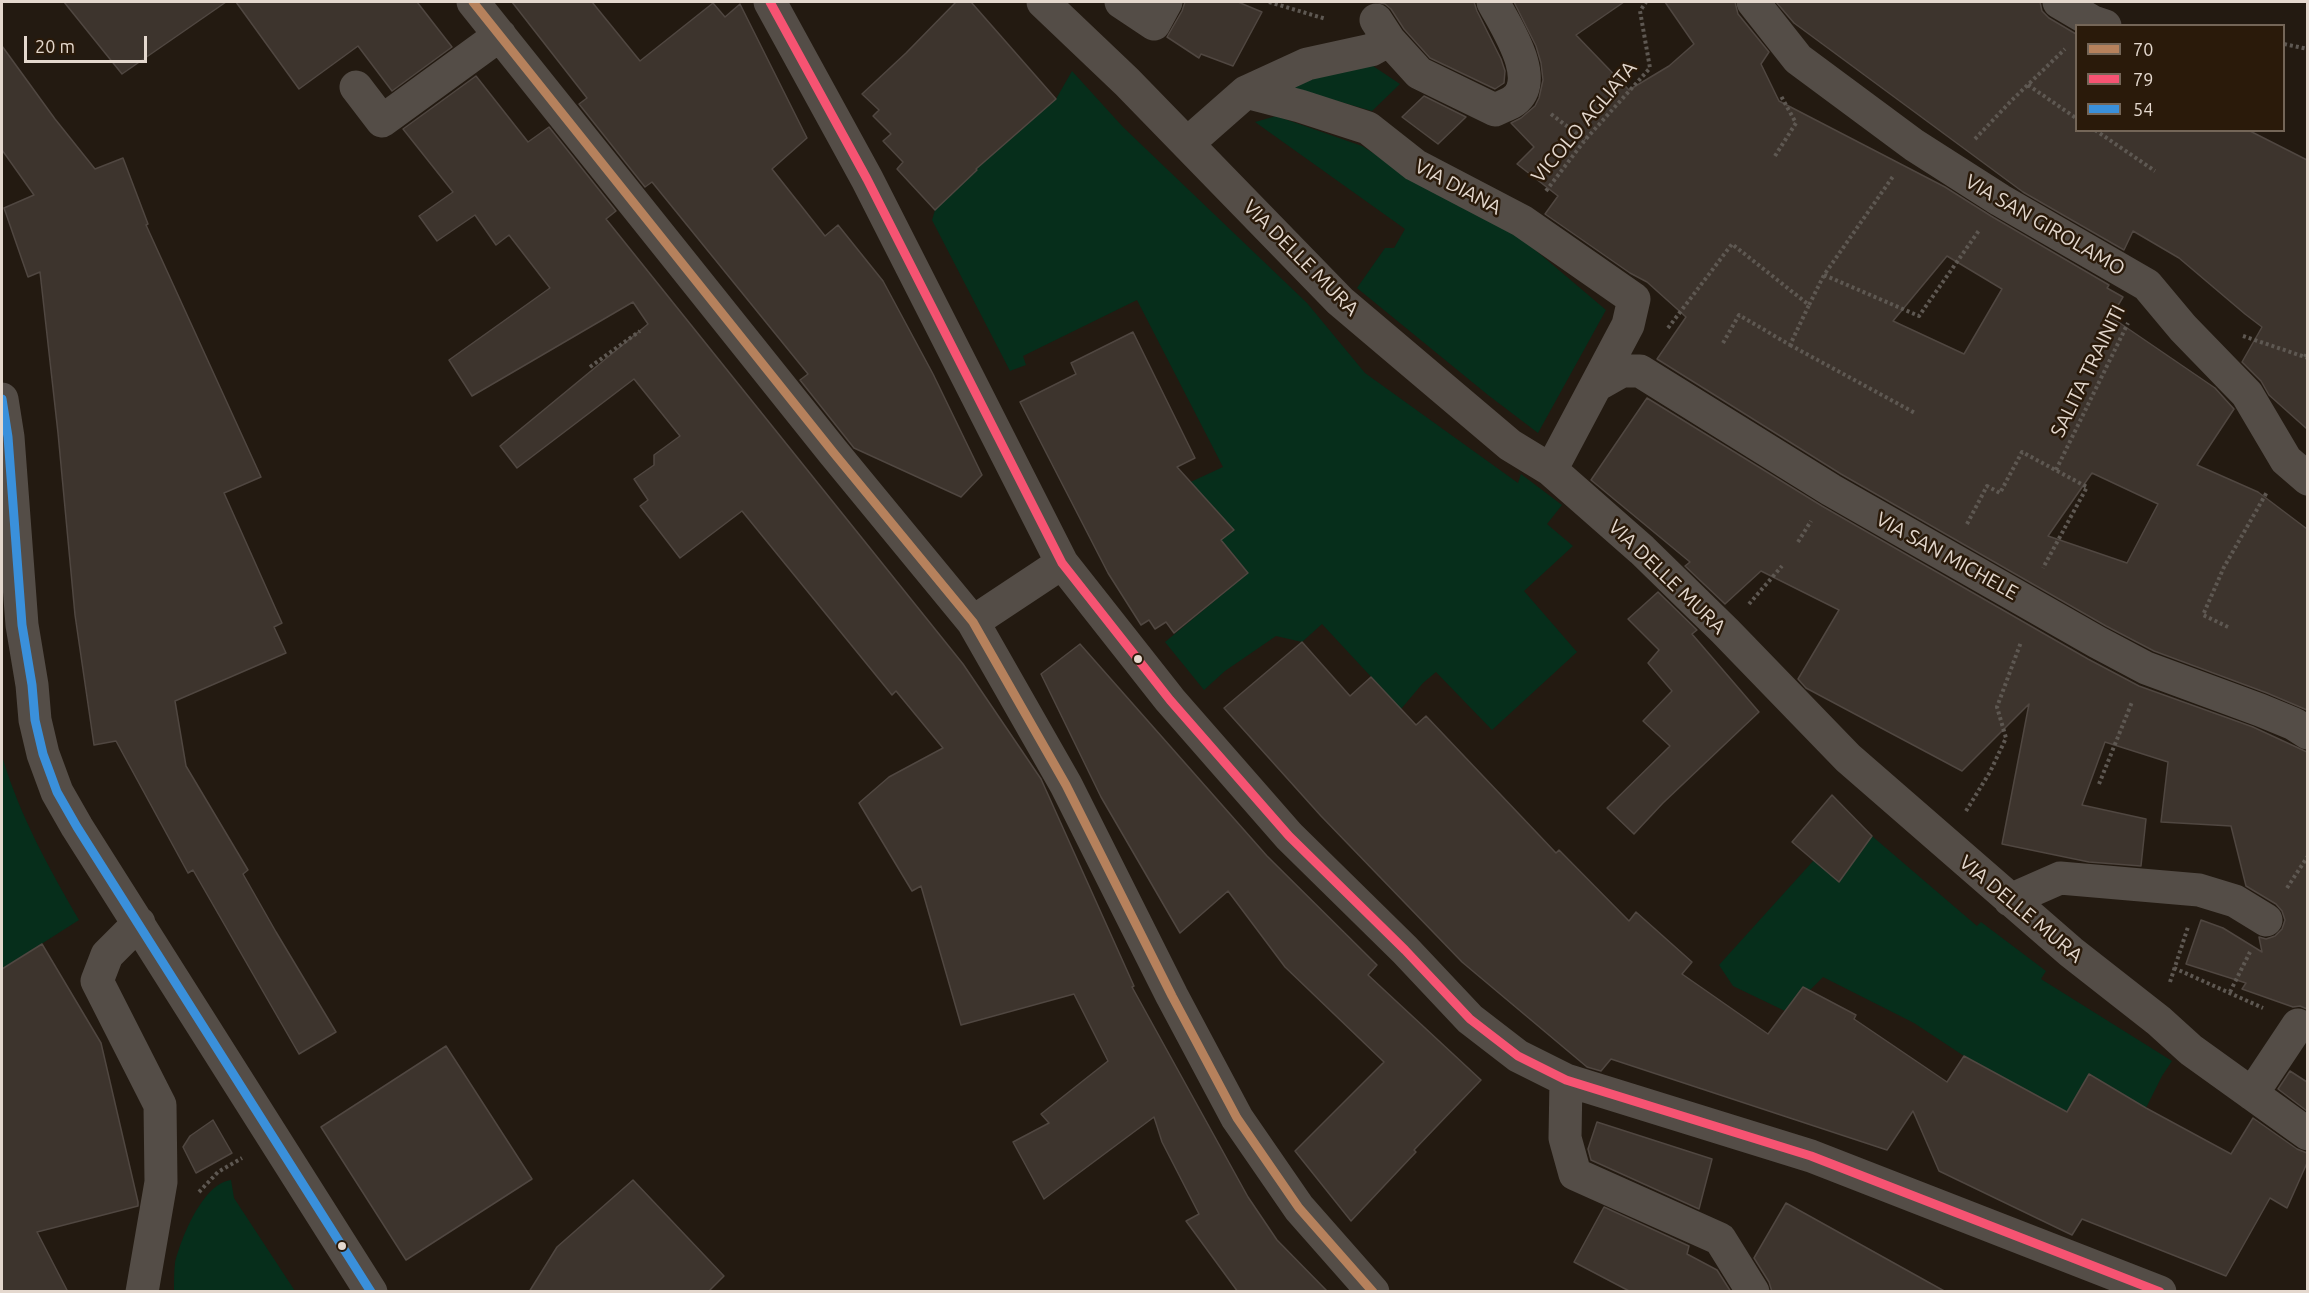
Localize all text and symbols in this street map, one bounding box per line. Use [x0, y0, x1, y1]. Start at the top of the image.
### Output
scale bar [27, 24, 150, 62]
legend [2075, 24, 2285, 132]
text: 20 m [35, 36, 75, 56]
text: 70 [2133, 39, 2153, 59]
street label: VICOLO AGLIATA [1526, 56, 1642, 188]
text: 79 [2133, 69, 2153, 89]
text: 54 [2133, 99, 2153, 119]
street label: VIA DIANA [1410, 154, 1506, 220]
street label: VIA SAN GIROLAMO [1961, 169, 2129, 281]
street label: VIA DELLE MURA [1238, 195, 1364, 321]
street label: SALITA TRAINITI [2046, 301, 2130, 441]
street label: VIA SAN MICHELE [1872, 507, 2022, 605]
street label: VIA DELLE MURA [1603, 515, 1731, 639]
unlabelled marker [1132, 653, 1144, 665]
street label: VIA DELLE MURA [1954, 850, 2088, 968]
unlabelled marker [336, 1240, 348, 1252]

